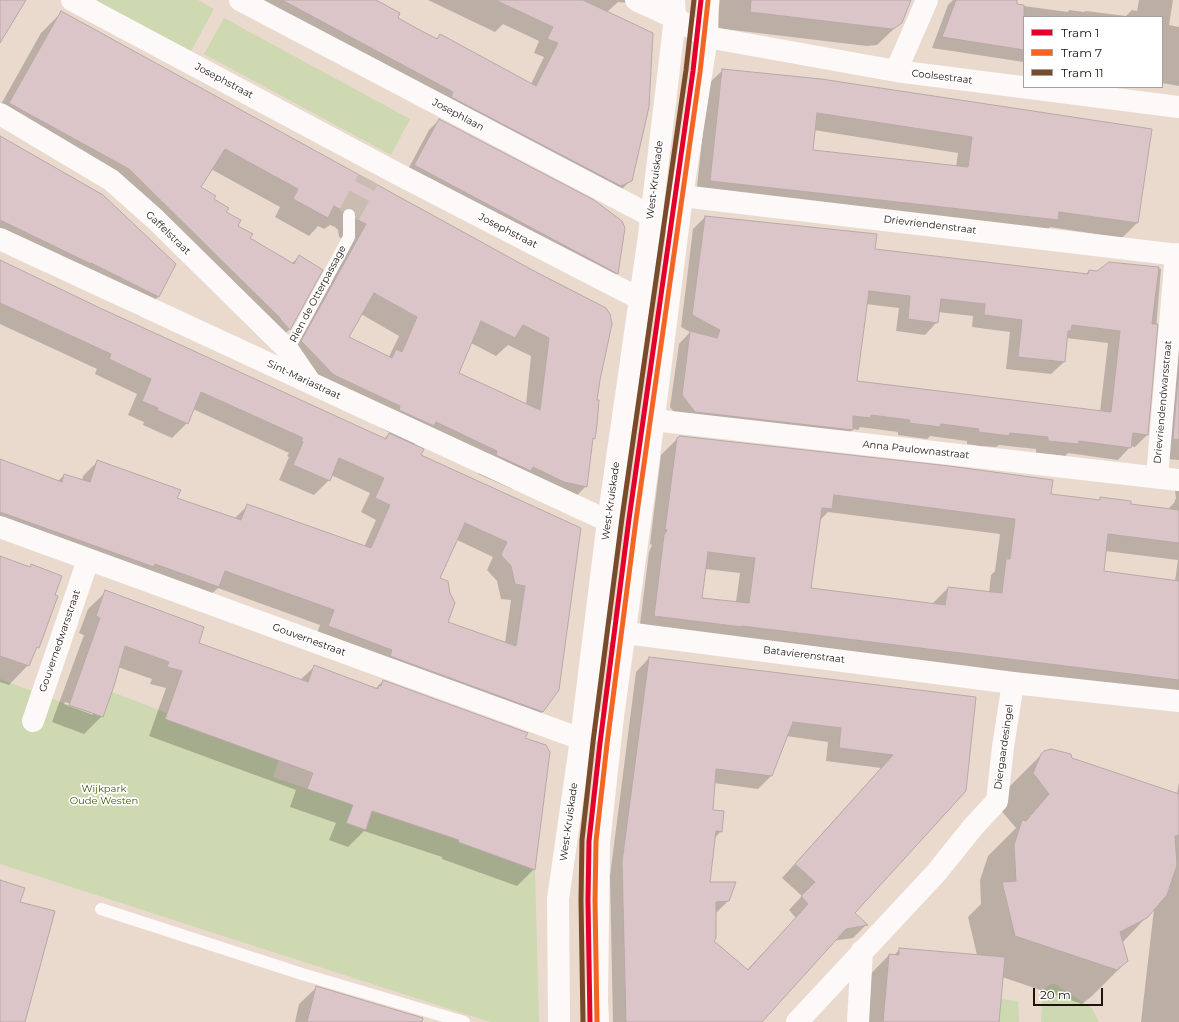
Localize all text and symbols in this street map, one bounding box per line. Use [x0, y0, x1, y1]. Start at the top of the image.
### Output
legend [1023, 16, 1163, 88]
text: Tram 1 [1061, 25, 1099, 40]
text: Tram 7 [1061, 45, 1102, 60]
street label: Josephstraat [193, 61, 255, 101]
text: Tram 11 [1061, 65, 1104, 80]
street label: Coolsestraat [911, 67, 973, 87]
street label: Josephlaan [430, 96, 486, 134]
street label: West-Kruiskade [644, 140, 666, 220]
street label: Gaffelstraat [143, 209, 193, 257]
street label: Josephstraat [477, 211, 539, 251]
street label: Drievriendenstraat [883, 213, 977, 237]
street label: Rien de Otterpassage [287, 243, 349, 345]
street label: Drievriendendwarsstraat [1152, 340, 1174, 464]
street label: Sint-Mariastraat [265, 358, 343, 402]
street label: Anna Paulownastraat [862, 438, 970, 462]
street label: West-Kruiskade [600, 461, 622, 541]
street label: Gouvernedwarsstraat [37, 588, 83, 694]
street label: Gouvernestraat [271, 621, 347, 659]
street label: Batavierenstraat [762, 644, 846, 666]
street label: Diergaardesingel [992, 704, 1016, 790]
street label: West-Kruiskade [558, 782, 580, 862]
park label: Wijkpark Oude Westen [70, 783, 138, 806]
scale bar [1035, 980, 1105, 1006]
text: 20 m [1040, 987, 1071, 1002]

